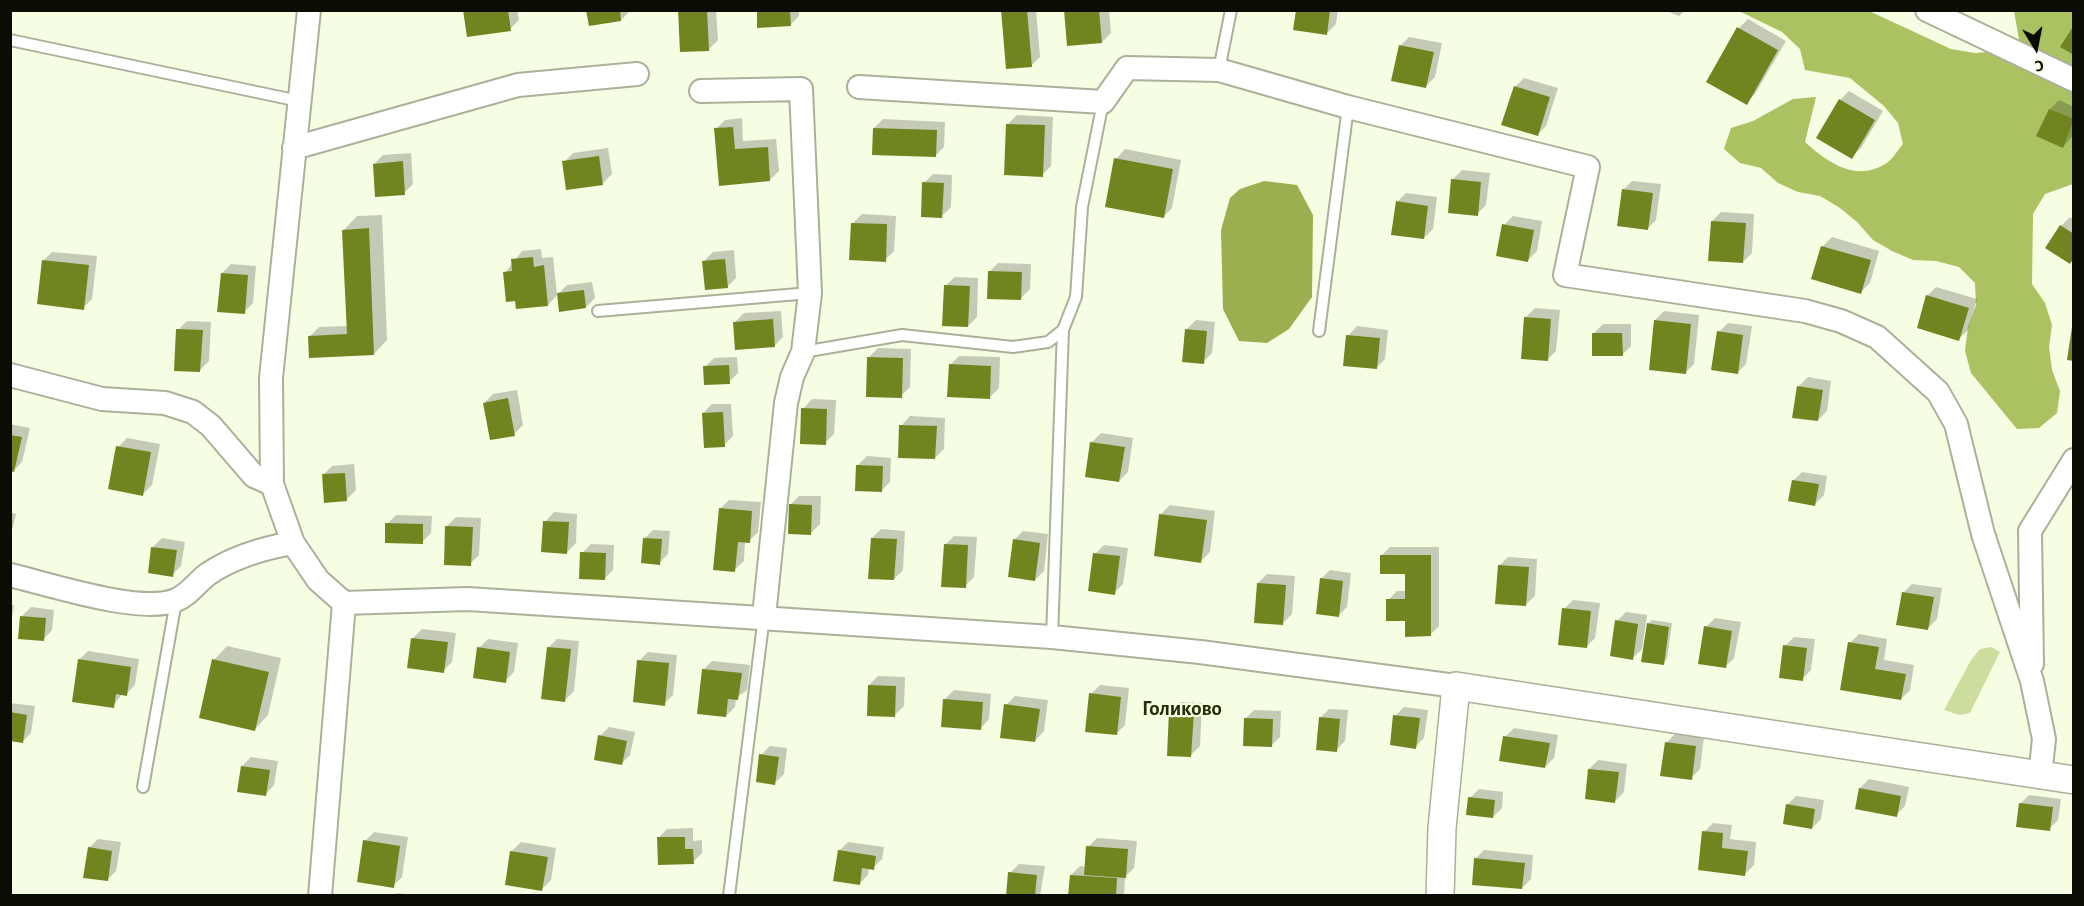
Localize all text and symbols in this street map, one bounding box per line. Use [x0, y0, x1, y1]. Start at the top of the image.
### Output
north arrow [2006, 18, 2066, 78]
text: С [2033, 57, 2045, 74]
district label: Голиково [1142, 696, 1222, 722]

